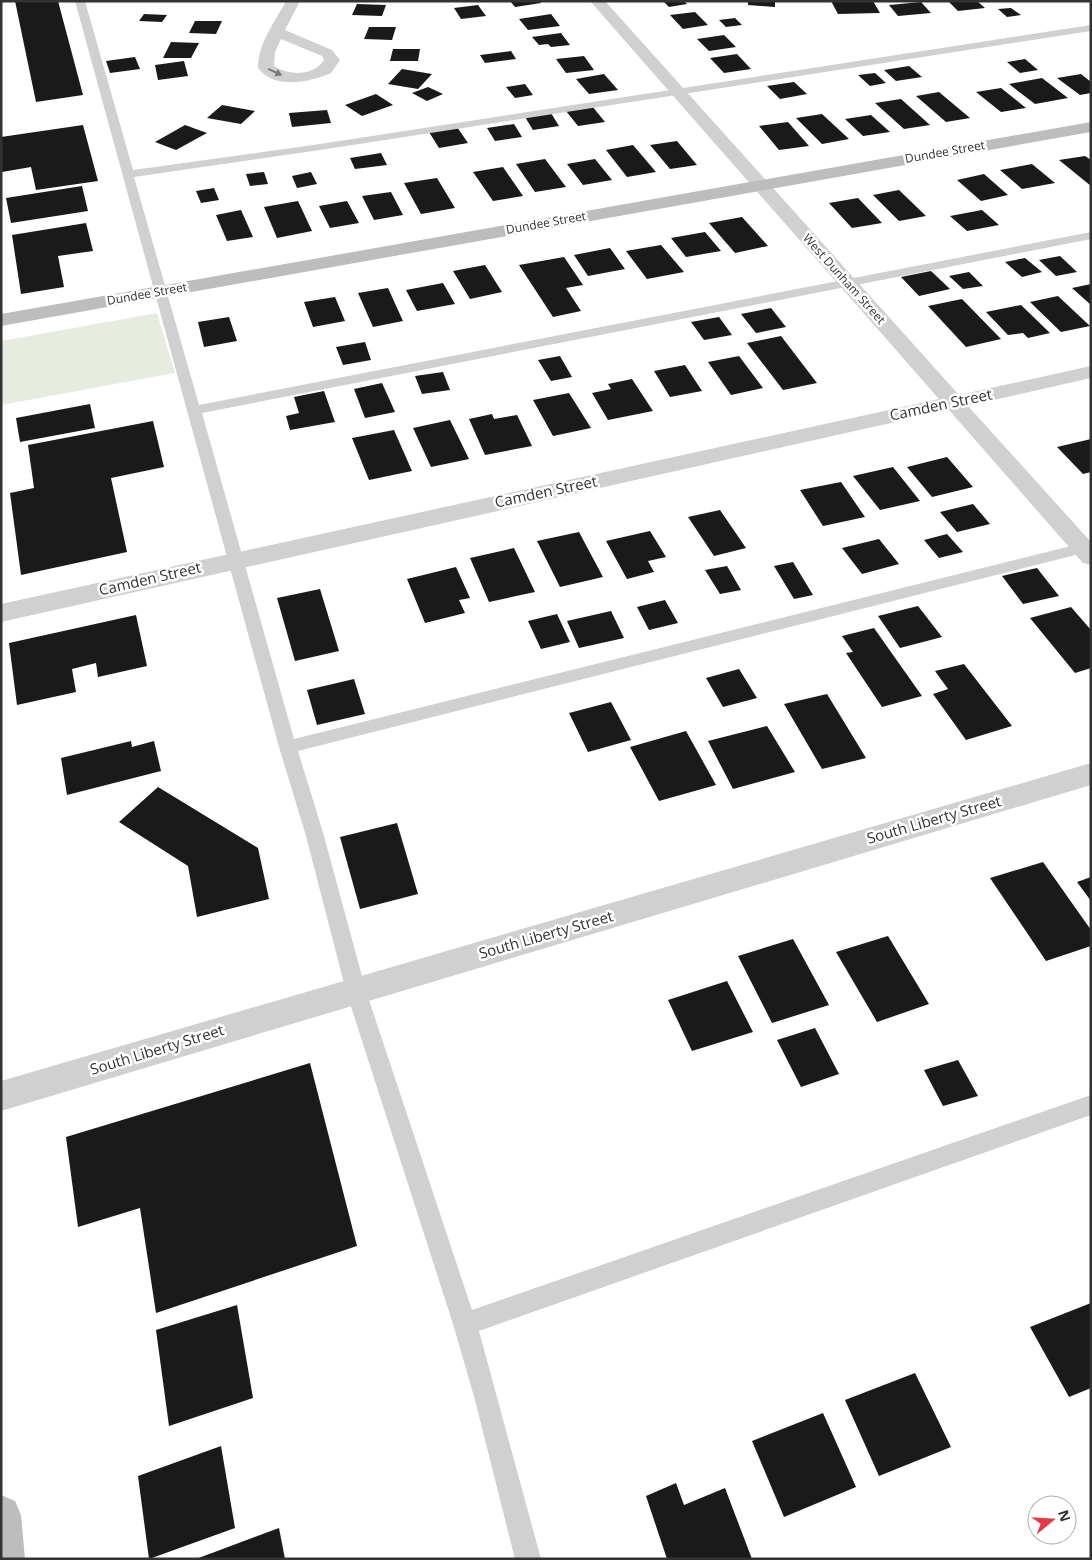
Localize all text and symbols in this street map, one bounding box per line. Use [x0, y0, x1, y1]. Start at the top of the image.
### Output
one-way arrow [267, 68, 282, 77]
street label: Dundee Street [904, 136, 986, 167]
street label: Dundee Street [505, 207, 587, 238]
street label: West Dunham Street [799, 230, 890, 328]
street label: Dundee Street [106, 278, 188, 309]
street label: Camden Street [888, 383, 994, 425]
street label: Camden Street [493, 470, 599, 512]
street label: Camden Street [97, 557, 203, 599]
street label: South Liberty Street [864, 790, 1003, 848]
street label: South Liberty Street [476, 905, 615, 963]
street label: South Liberty Street [87, 1019, 226, 1079]
north arrow [1027, 1495, 1077, 1545]
text: N [1054, 1507, 1076, 1524]

